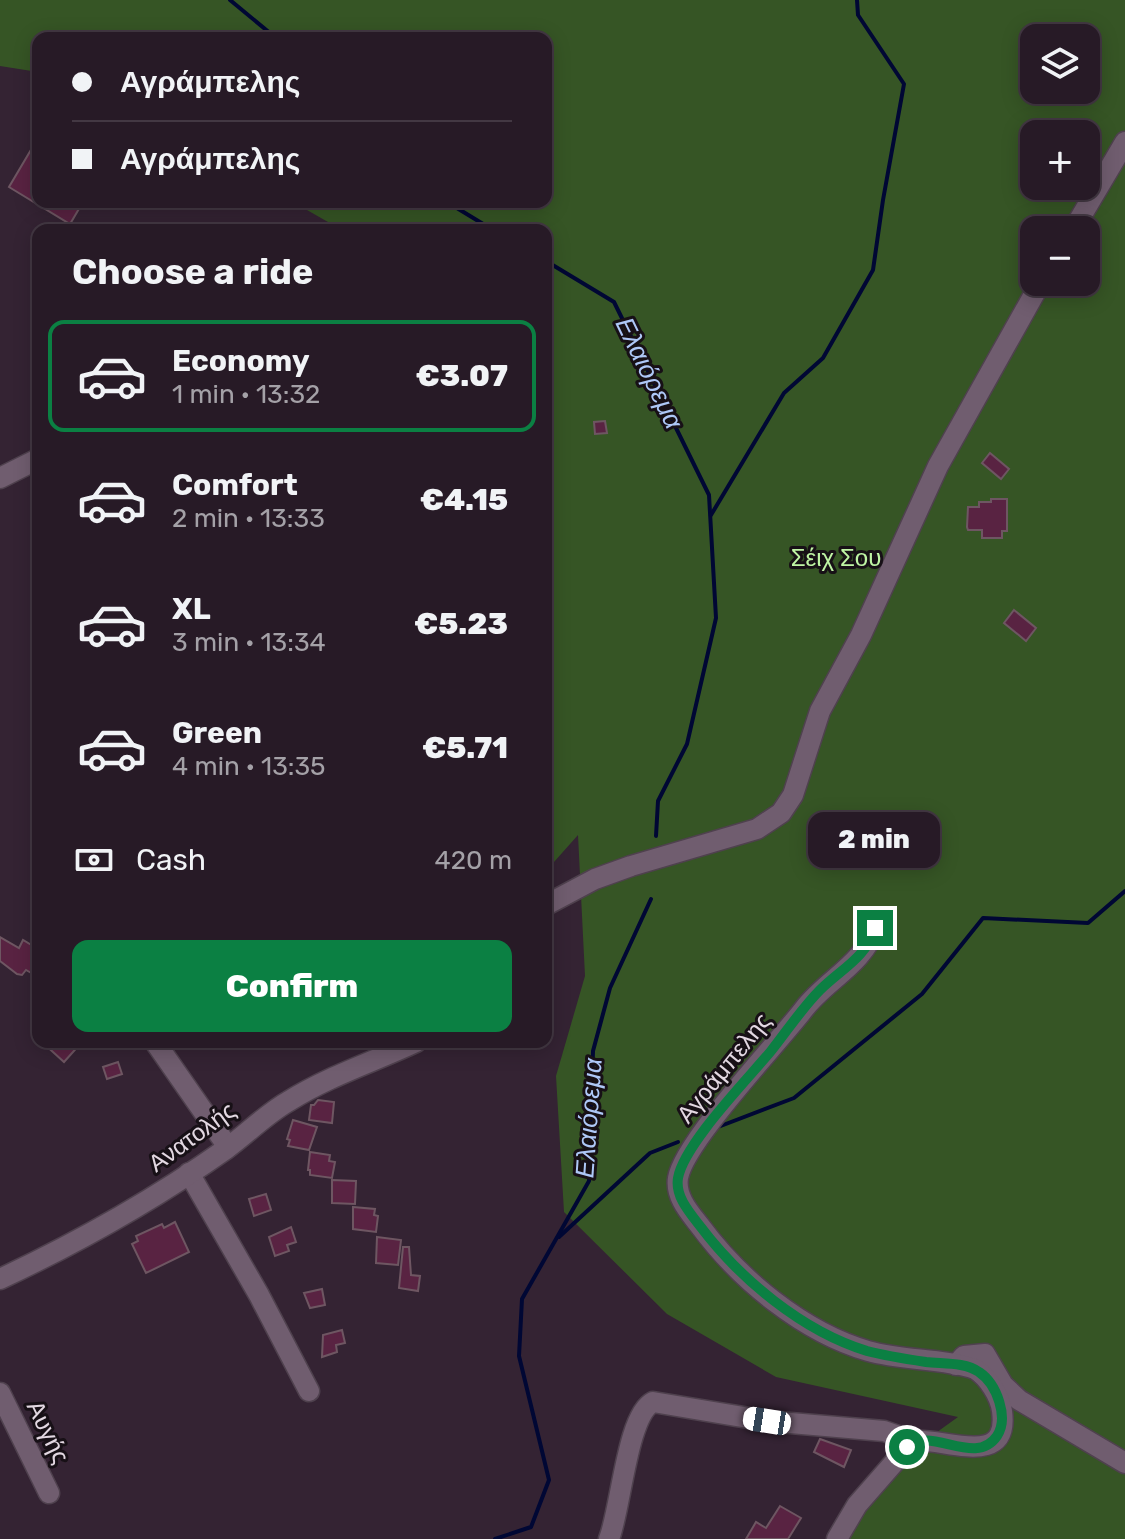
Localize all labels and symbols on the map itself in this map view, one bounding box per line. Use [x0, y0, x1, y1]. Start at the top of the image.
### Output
water label: Ελαιόρεμα [609, 312, 690, 435]
park label: Σέιχ Σου [791, 544, 881, 572]
callout: 2 min [809, 812, 941, 868]
route end [857, 910, 893, 946]
street label: Αγράμπελης [671, 1007, 777, 1129]
water label: Ελαιόρεμα [569, 1056, 609, 1179]
street label: Ανατολής [143, 1096, 241, 1178]
street label: Αυγής [21, 1396, 75, 1468]
car [741, 1405, 793, 1437]
route start [889, 1429, 925, 1465]

